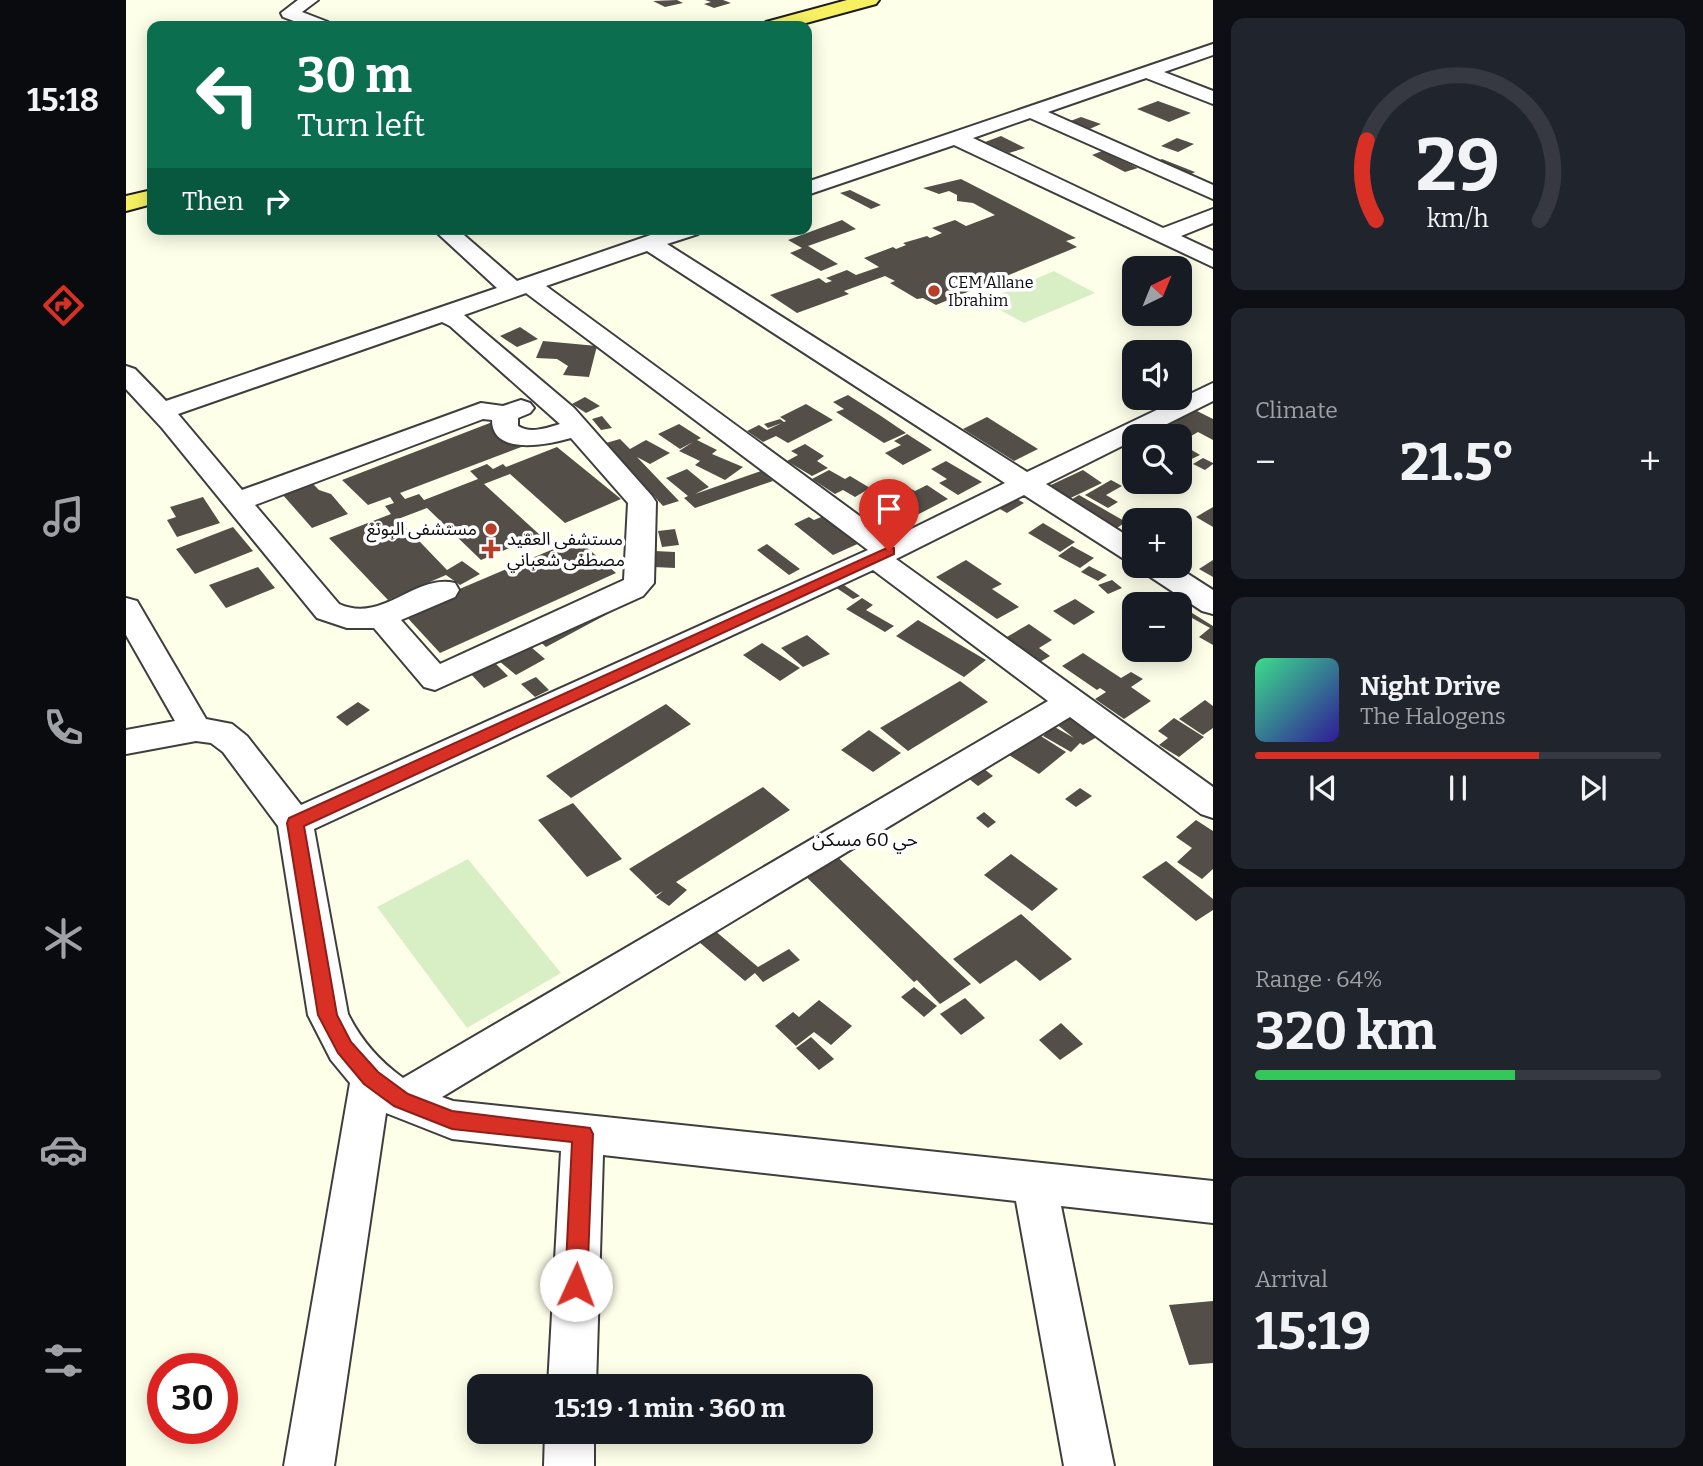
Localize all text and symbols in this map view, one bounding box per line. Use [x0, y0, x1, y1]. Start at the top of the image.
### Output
text: 30 m [297, 46, 412, 105]
icon: left [182, 49, 273, 140]
text: 15:18 [27, 81, 99, 119]
text: Turn left [297, 106, 425, 144]
text: 29 [1416, 122, 1500, 209]
icon: right [258, 182, 296, 220]
text: Then [182, 186, 244, 217]
text: km/h [1427, 204, 1489, 234]
north arrow [1122, 256, 1192, 326]
map controls [1122, 256, 1192, 662]
place label: CEM Allane Ibrahim [948, 273, 1034, 310]
icon: directions [39, 281, 88, 330]
marker: CEM Allane Ibrahim [926, 283, 942, 299]
button: sound [1122, 340, 1192, 410]
text: Climate [1255, 396, 1338, 424]
button: search [1122, 424, 1192, 494]
text: 21.5° [1400, 431, 1515, 494]
text: − [1255, 439, 1276, 485]
text: + [1639, 439, 1661, 485]
pin [859, 479, 919, 551]
icon: arrive [870, 490, 908, 528]
icon: music [39, 492, 88, 541]
button: + [1122, 508, 1192, 578]
place label: مستشفى البونغ [366, 518, 477, 543]
marker: مستشفى البونغ [483, 521, 499, 537]
place label: مستشفى العقيد مصطفى شعباني [507, 528, 625, 573]
marker: مستشفى العقيد مصطفى شعباني [481, 539, 501, 559]
button: − [1122, 592, 1192, 662]
text: Night Drive [1360, 671, 1501, 702]
text: The Halogens [1360, 702, 1506, 730]
icon: phone [39, 703, 88, 752]
icon: previous [1304, 769, 1342, 807]
icon: pause [1439, 769, 1477, 807]
icon: next [1574, 769, 1612, 807]
district label: حي 60 مسكن [812, 828, 918, 854]
icon: climate [39, 914, 88, 963]
text: Range · 64% [1255, 965, 1383, 993]
text: 320 km [1255, 1000, 1436, 1063]
icon: car [39, 1125, 88, 1174]
position arrow [539, 1248, 613, 1322]
text: Arrival [1255, 1265, 1328, 1293]
text: 15:19 [1255, 1300, 1371, 1363]
icon: filters [39, 1336, 88, 1385]
speed limit sign: 30 [147, 1353, 238, 1444]
text: 15:19 · 1 min · 360 m [554, 1393, 786, 1424]

